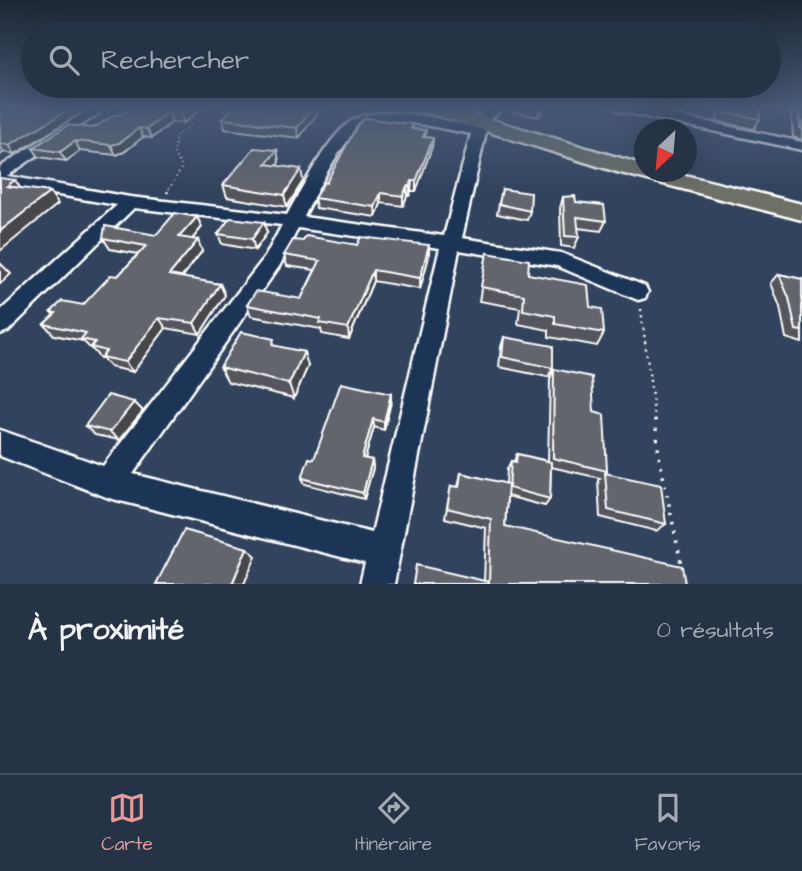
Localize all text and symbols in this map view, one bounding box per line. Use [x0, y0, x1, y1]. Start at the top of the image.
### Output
search box [21, 21, 781, 98]
icon: search [45, 41, 83, 79]
text: Rechercher [101, 42, 249, 78]
north arrow [634, 119, 697, 182]
text: À proximité [28, 609, 184, 651]
text: 0 résultats [656, 614, 774, 646]
tab: Carte [101, 789, 153, 858]
tab: Itinéraire [355, 789, 432, 858]
tab: Favoris [635, 789, 701, 858]

